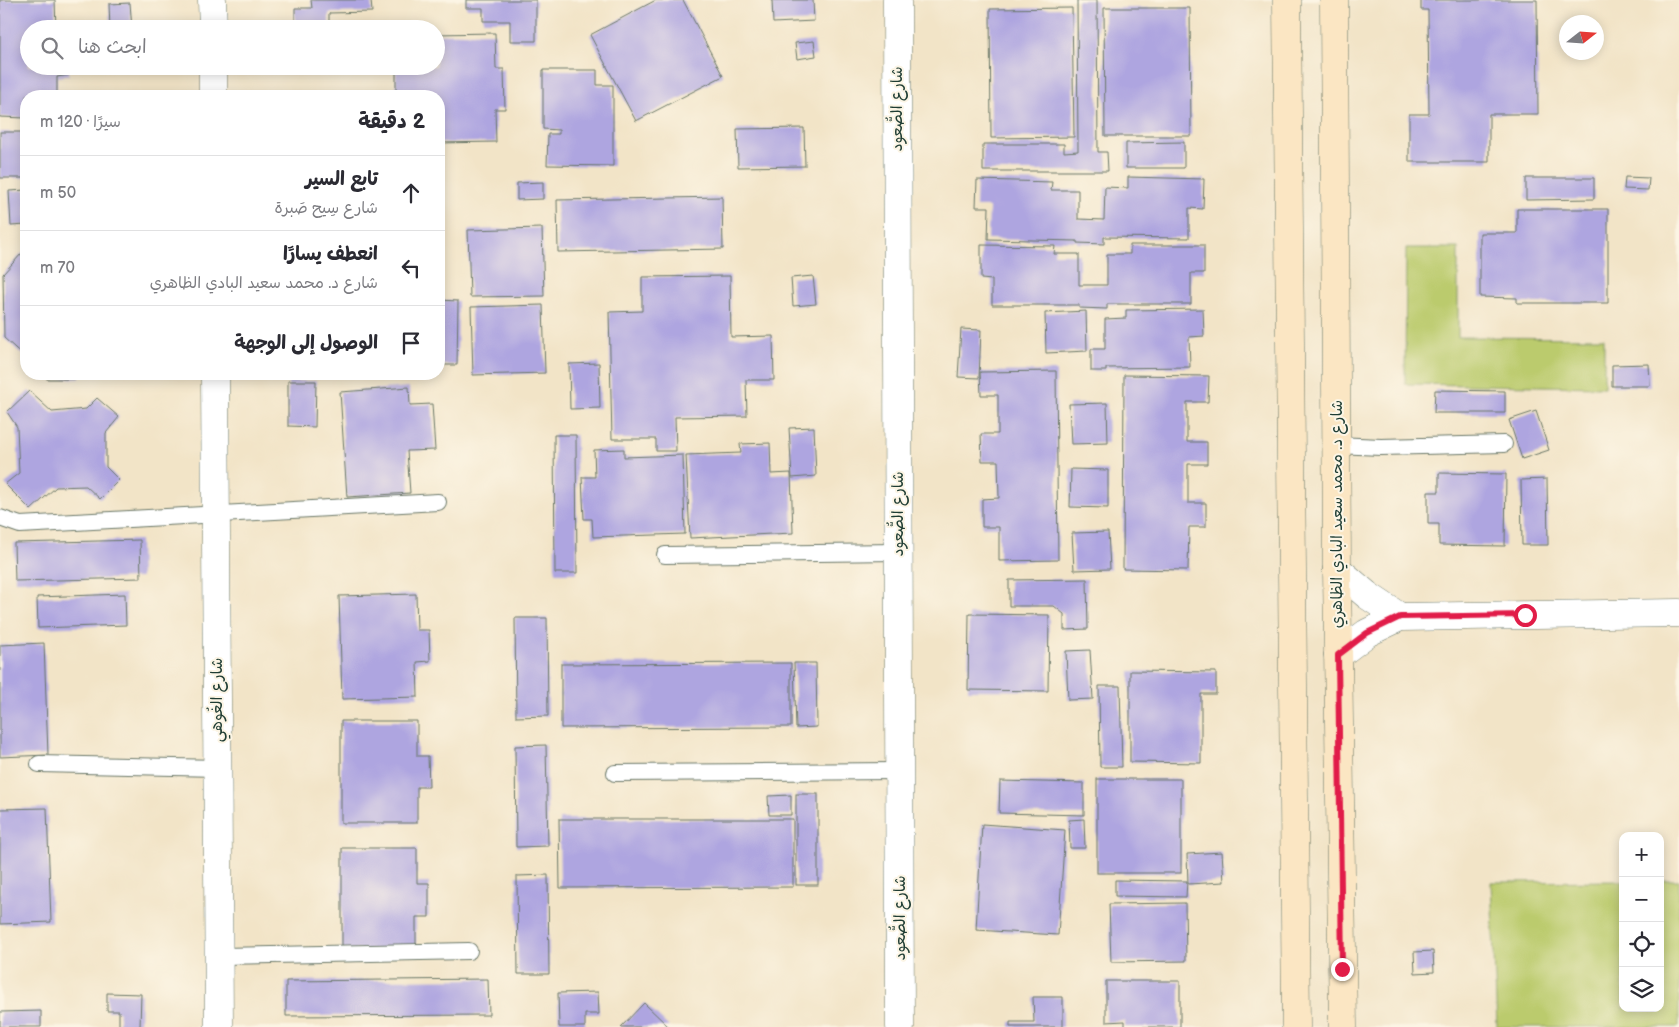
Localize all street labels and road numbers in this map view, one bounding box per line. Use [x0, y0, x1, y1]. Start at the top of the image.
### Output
street label: شارع الصُّعود [885, 66, 908, 152]
street label: شارع د. محمد سعيد البادي الظاهري [1328, 400, 1348, 628]
street label: شارع الصُّعود [886, 471, 909, 557]
street label: شارع الغُوهي [206, 658, 231, 742]
street label: شارع الصُّعود [888, 875, 911, 961]

